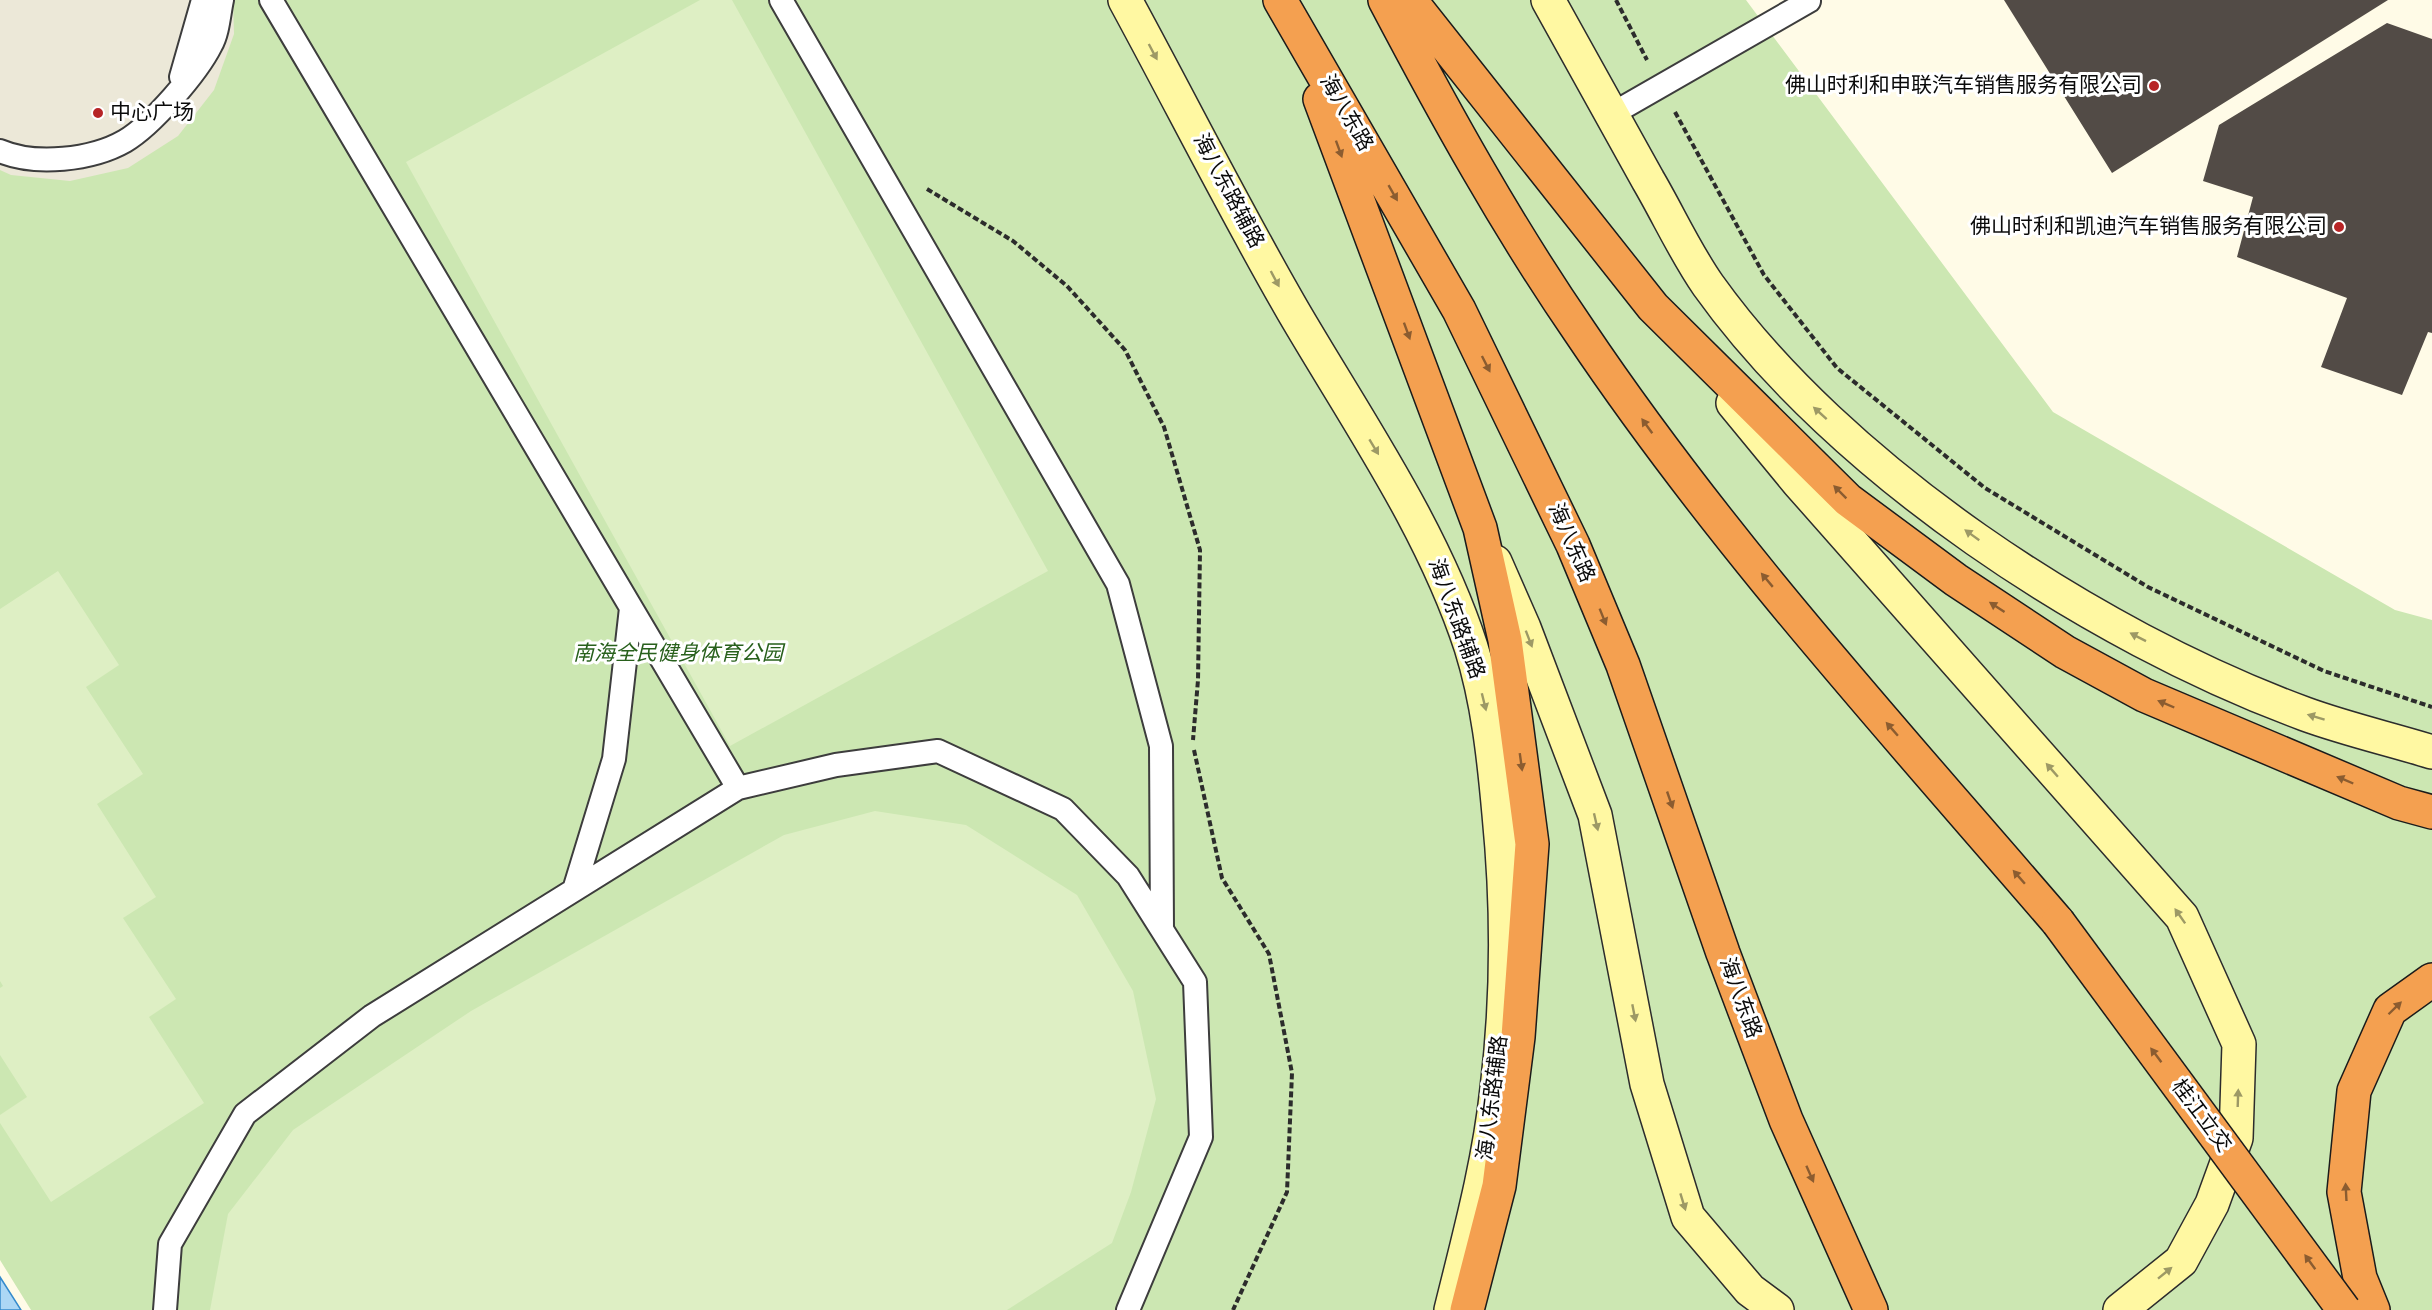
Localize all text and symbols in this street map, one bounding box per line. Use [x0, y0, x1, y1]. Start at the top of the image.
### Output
one-way arrow [1148, 43, 1158, 60]
street label: 海八东路 [1311, 69, 1381, 157]
place label: 佛山时利和申联汽车销售服务有限公司 [1785, 70, 2142, 102]
marker: 佛山时利和申联汽车销售服务有限公司 [2147, 79, 2161, 93]
place label: 中心广场 [110, 97, 194, 129]
marker: 中心广场 [91, 106, 105, 120]
street label: 海八东路辅路 [1184, 128, 1272, 254]
one-way arrow [1334, 140, 1344, 158]
one-way arrow [1388, 184, 1398, 201]
place label: 佛山时利和凯迪汽车销售服务有限公司 [1970, 211, 2327, 243]
marker: 佛山时利和凯迪汽车销售服务有限公司 [2332, 220, 2346, 234]
one-way arrow [1271, 270, 1280, 287]
one-way arrow [1402, 323, 1412, 341]
one-way arrow [1481, 355, 1491, 372]
one-way arrow [1813, 406, 1828, 420]
one-way arrow [1641, 419, 1653, 435]
one-way arrow [1368, 439, 1379, 455]
one-way arrow [1833, 486, 1847, 500]
street label: 海八东路 [1539, 498, 1603, 588]
one-way arrow [1965, 529, 1981, 541]
street label: 海八东路辅路 [1419, 554, 1493, 684]
one-way arrow [1761, 573, 1774, 588]
one-way arrow [1989, 602, 2005, 613]
one-way arrow [1599, 608, 1608, 626]
one-way arrow [1524, 630, 1534, 648]
one-way arrow [2130, 632, 2147, 642]
park label: 南海全民健身体育公园 [573, 638, 786, 670]
one-way arrow [1480, 693, 1490, 711]
one-way arrow [2157, 699, 2175, 708]
one-way arrow [2307, 712, 2325, 721]
one-way arrow [1886, 721, 1899, 737]
one-way arrow [1516, 752, 1526, 771]
one-way arrow [2045, 762, 2059, 777]
one-way arrow [2336, 775, 2354, 785]
one-way arrow [1665, 791, 1675, 809]
one-way arrow [1592, 813, 1601, 832]
one-way arrow [2013, 869, 2026, 885]
one-way arrow [2174, 909, 2186, 925]
street label: 海八东路 [1711, 953, 1769, 1043]
one-way arrow [2388, 1002, 2402, 1016]
one-way arrow [1630, 1004, 1639, 1023]
street label: 海八东路辅路 [1469, 1034, 1517, 1162]
one-way arrow [2150, 1048, 2162, 1064]
street label: 桂江立交 [2163, 1073, 2239, 1159]
one-way arrow [2233, 1088, 2242, 1107]
one-way arrow [1805, 1165, 1814, 1182]
one-way arrow [2341, 1183, 2350, 1202]
one-way arrow [1679, 1193, 1688, 1211]
one-way arrow [2304, 1255, 2316, 1271]
one-way arrow [2158, 1268, 2173, 1280]

